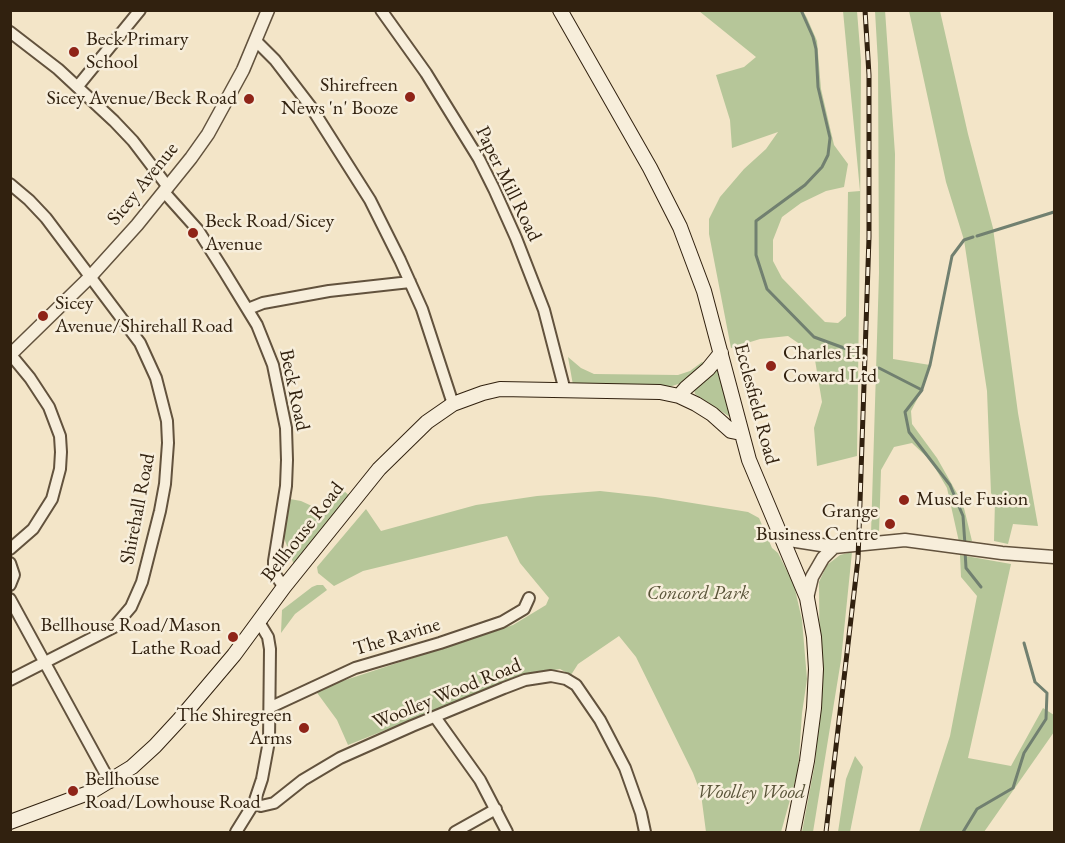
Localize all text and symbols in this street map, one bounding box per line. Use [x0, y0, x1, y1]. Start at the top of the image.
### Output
place label: Beck Primary School [86, 28, 188, 75]
marker: Beck Primary School [67, 45, 81, 59]
place label: Shirefreen News 'n' Booze [281, 74, 398, 121]
place label: Sicey Avenue/Beck Road [46, 87, 237, 111]
marker: Shirefreen News 'n' Booze [403, 90, 417, 104]
marker: Sicey Avenue/Beck Road [242, 92, 256, 106]
street label: Paper Mill Road [470, 122, 546, 246]
street label: Sicey Avenue [102, 138, 184, 230]
place label: Beck Road/Sicey Avenue [205, 210, 334, 257]
marker: Beck Road/Sicey Avenue [186, 226, 200, 240]
place label: Sicey Avenue/Shirehall Road [55, 292, 233, 339]
marker: Sicey Avenue/Shirehall Road [36, 309, 50, 323]
street label: Ecclesfield Road [728, 341, 784, 467]
place label: Charles H. Coward Ltd [783, 342, 877, 389]
street label: Beck Road [274, 347, 314, 433]
marker: Charles H. Coward Ltd [764, 359, 778, 373]
street label: Shirehall Road [115, 451, 161, 567]
street label: Bellhouse Road [257, 477, 349, 587]
place label: Muscle Fusion [916, 488, 1028, 512]
marker: Muscle Fusion [897, 493, 911, 507]
place label: Grange Business Centre [756, 500, 878, 547]
marker: Grange Business Centre [883, 517, 897, 531]
park label: Concord Park [647, 582, 749, 606]
street label: The Ravine [351, 612, 443, 662]
place label: Bellhouse Road/Mason Lathe Road [41, 614, 221, 661]
marker: Bellhouse Road/Mason Lathe Road [226, 630, 240, 644]
street label: Woolley Wood Road [369, 653, 525, 735]
place label: The Shiregreen Arms [176, 704, 292, 751]
marker: The Shiregreen Arms [297, 721, 311, 735]
place label: Bellhouse Road/Lowhouse Road [85, 768, 261, 815]
park label: Woolley Wood [697, 781, 805, 805]
marker: Bellhouse Road/Lowhouse Road [66, 784, 80, 798]

